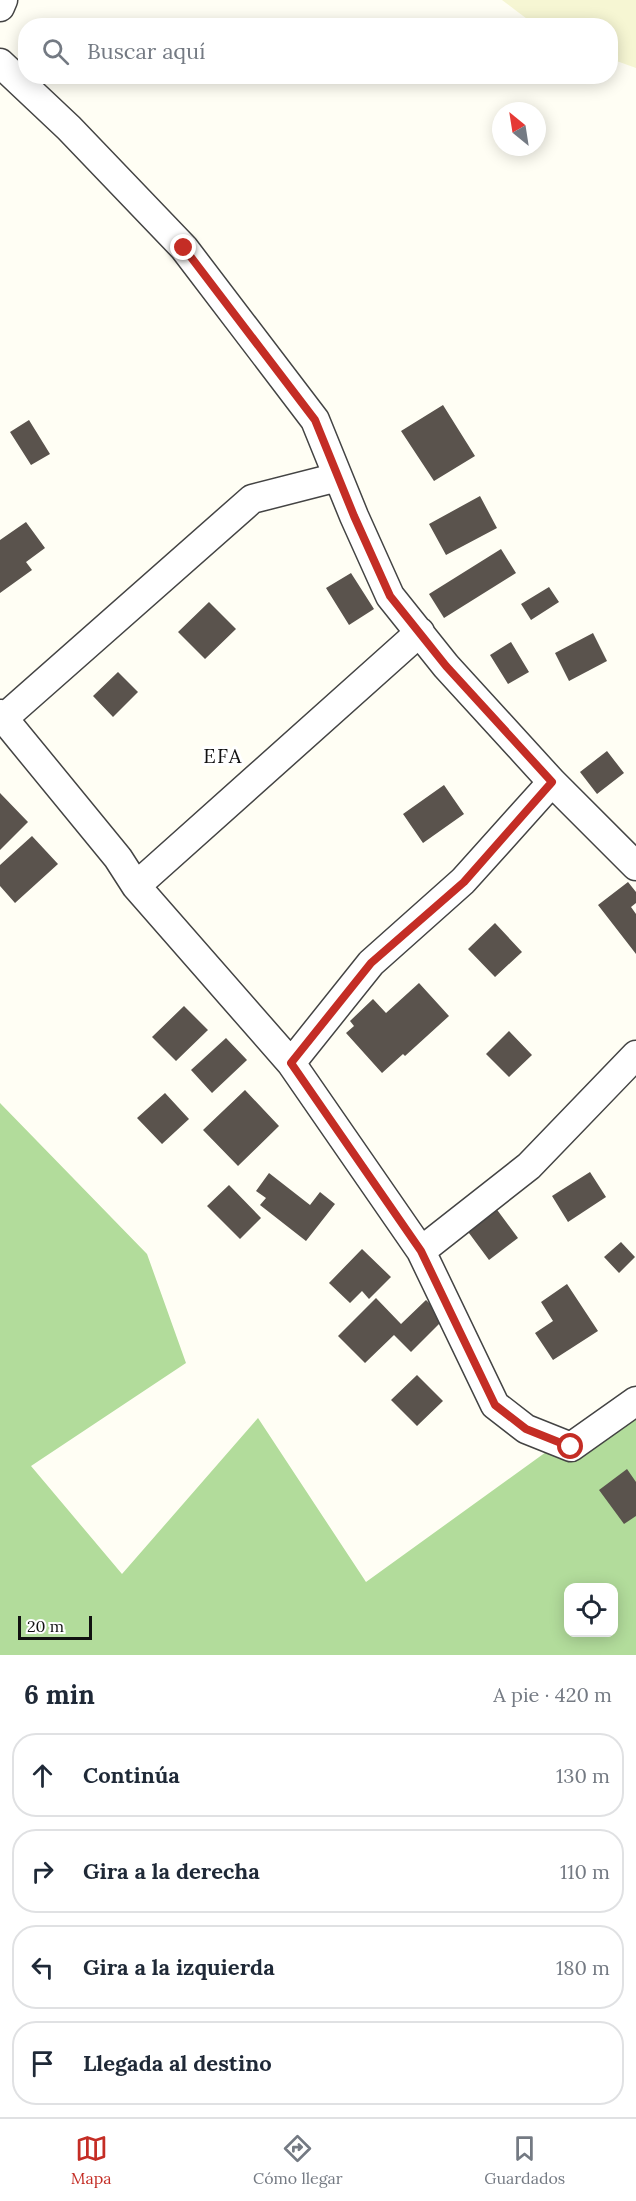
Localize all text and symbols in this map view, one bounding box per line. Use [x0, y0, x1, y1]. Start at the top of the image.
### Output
search box [18, 18, 618, 84]
icon: search [39, 35, 72, 68]
text: Buscar aquí [87, 37, 205, 65]
north arrow [492, 102, 546, 156]
route end [170, 234, 196, 260]
district label: EFA [203, 743, 243, 768]
route start [557, 1433, 583, 1459]
map controls [564, 1583, 618, 1637]
button: locate [564, 1583, 618, 1637]
scale bar [18, 1613, 92, 1640]
text: 20 m [27, 1616, 64, 1636]
text: 6 min [24, 1678, 95, 1711]
text: A pie · 420 m [493, 1682, 612, 1707]
icon: ahead [26, 1759, 59, 1792]
text: Continúa [83, 1761, 180, 1789]
text: 130 m [556, 1763, 610, 1788]
icon: right [26, 1855, 59, 1888]
text: Gira a la derecha [83, 1857, 260, 1885]
text: 110 m [560, 1859, 610, 1884]
icon: left [26, 1951, 59, 1984]
text: Gira a la izquierda [83, 1953, 275, 1981]
text: 180 m [556, 1955, 610, 1980]
icon: arrive [26, 2047, 59, 2080]
text: Llegada al destino [83, 2049, 272, 2077]
tab: Mapa [71, 2132, 112, 2188]
tab: Cómo llegar [253, 2132, 343, 2188]
tab: Guardados [484, 2132, 565, 2188]

